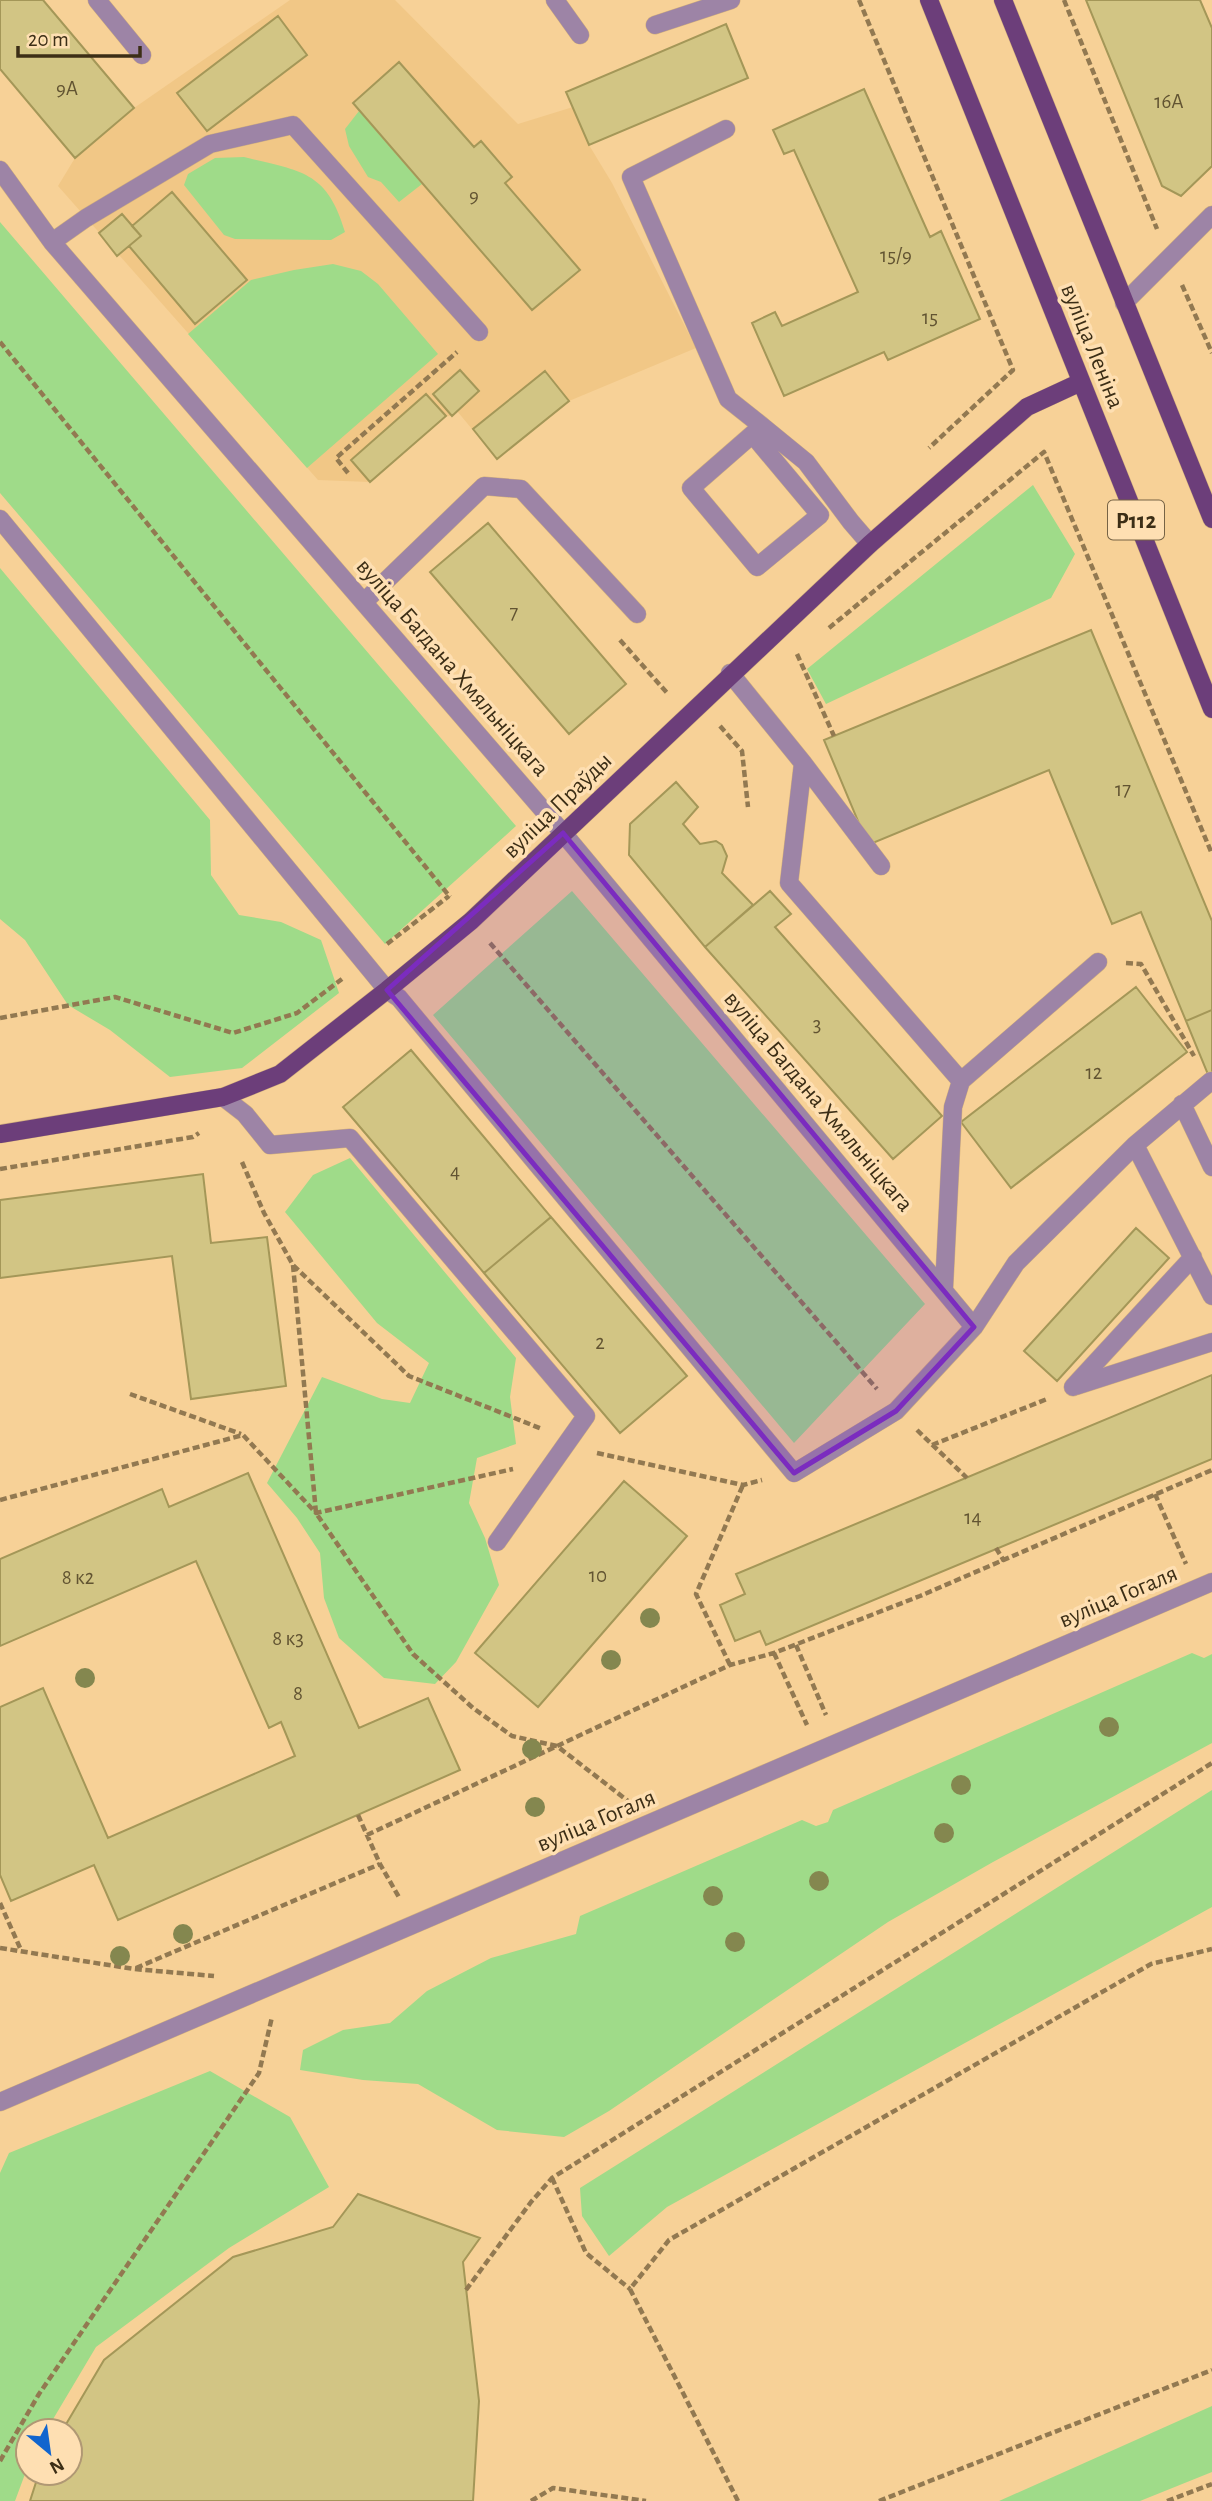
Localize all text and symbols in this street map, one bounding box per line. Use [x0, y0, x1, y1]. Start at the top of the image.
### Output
scale bar [18, 14, 140, 58]
text: 20 m [28, 29, 69, 50]
house number: 9А [56, 78, 78, 99]
house number: 16А [1154, 91, 1184, 112]
house number: 9 [469, 185, 479, 206]
house number: 15/9 [880, 245, 912, 266]
street label: вуліца Леніна [1056, 281, 1128, 412]
house number: 15 [922, 307, 938, 328]
road number: Р112 [1108, 500, 1164, 540]
street label: вуліца Багдана Хмяльніцкага [352, 554, 553, 781]
house number: 7 [510, 602, 519, 623]
street label: вуліца Праўды [499, 748, 617, 863]
house number: 17 [1115, 779, 1131, 800]
street label: вуліца Багдана Хмяльніцкага [719, 987, 917, 1216]
house number: 3 [813, 1014, 821, 1035]
house number: 12 [1086, 1062, 1102, 1083]
house number: 4 [450, 1161, 460, 1182]
house number: 2 [595, 1332, 605, 1353]
house number: 14 [964, 1507, 982, 1528]
street label: вуліца Гогаля [1056, 1561, 1181, 1633]
house number: 10 [589, 1565, 607, 1586]
house number: 8 к2 [62, 1567, 94, 1588]
house number: 8 к3 [272, 1628, 304, 1649]
house number: 8 [293, 1683, 303, 1704]
street label: вуліца Гогаля [534, 1785, 659, 1857]
north arrow [14, 2417, 84, 2487]
text: N [46, 2454, 67, 2477]

